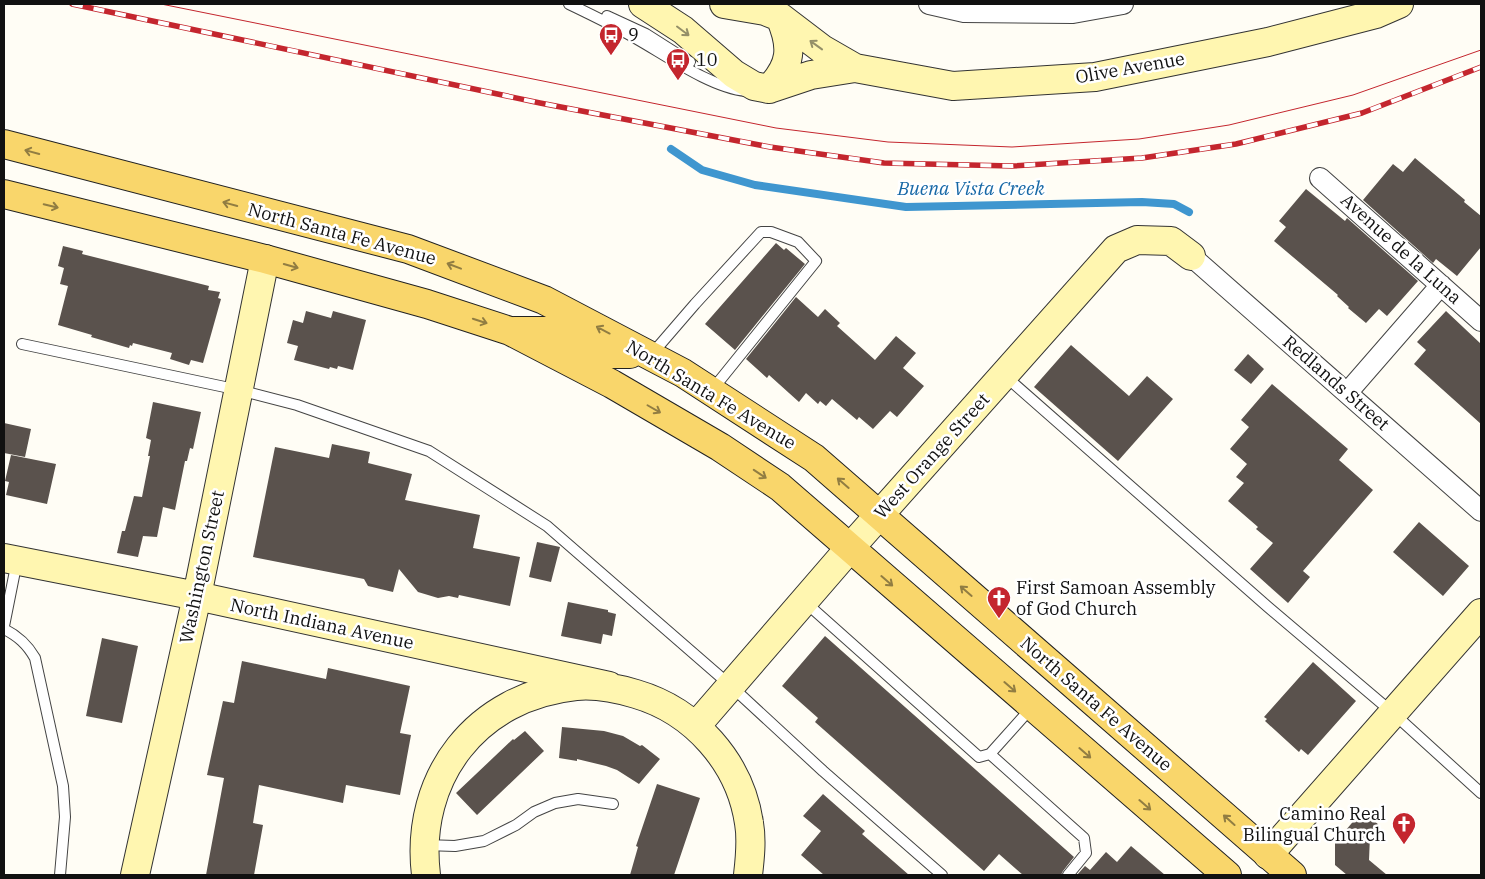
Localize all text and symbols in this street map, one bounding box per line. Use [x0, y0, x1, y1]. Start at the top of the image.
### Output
bus stop icon: 9 [598, 22, 624, 56]
place label: 9 [628, 23, 639, 46]
one-way arrow [677, 25, 690, 36]
one-way arrow [809, 40, 823, 50]
bus stop icon: 10 [665, 47, 691, 81]
street label: Olive Avenue [1074, 47, 1186, 88]
place label: 10 [696, 48, 718, 71]
one-way arrow [24, 147, 40, 156]
water label: Buena Vista Creek [896, 176, 1045, 200]
street label: Avenue de la Luna [1336, 188, 1467, 309]
street label: North Santa Fe Avenue [246, 197, 439, 270]
one-way arrow [223, 198, 239, 208]
one-way arrow [43, 202, 59, 211]
one-way arrow [447, 261, 462, 270]
one-way arrow [282, 262, 298, 271]
one-way arrow [472, 317, 488, 327]
one-way arrow [596, 325, 611, 335]
street label: Redlands Street [1278, 330, 1394, 435]
street label: North Santa Fe Avenue [622, 335, 800, 454]
street label: West Orange Street [869, 388, 994, 523]
one-way arrow [646, 404, 661, 414]
one-way arrow [753, 469, 767, 479]
one-way arrow [837, 478, 850, 489]
street label: Washington Street [174, 488, 229, 646]
one-way arrow [880, 575, 893, 587]
place label: First Samoan Assembly of God Church [1016, 576, 1216, 620]
church icon: First Samoan Assembly of God Church [986, 585, 1012, 619]
one-way arrow [960, 586, 973, 597]
street label: North Indiana Avenue [228, 593, 416, 654]
street label: North Santa Fe Avenue [1016, 631, 1177, 776]
one-way arrow [1003, 681, 1016, 693]
one-way arrow [1079, 747, 1092, 758]
one-way arrow [1138, 799, 1151, 810]
place label: Camino Real Bilingual Church [1243, 802, 1386, 846]
church icon: Camino Real Bilingual Church [1391, 811, 1417, 845]
one-way arrow [1223, 814, 1236, 826]

